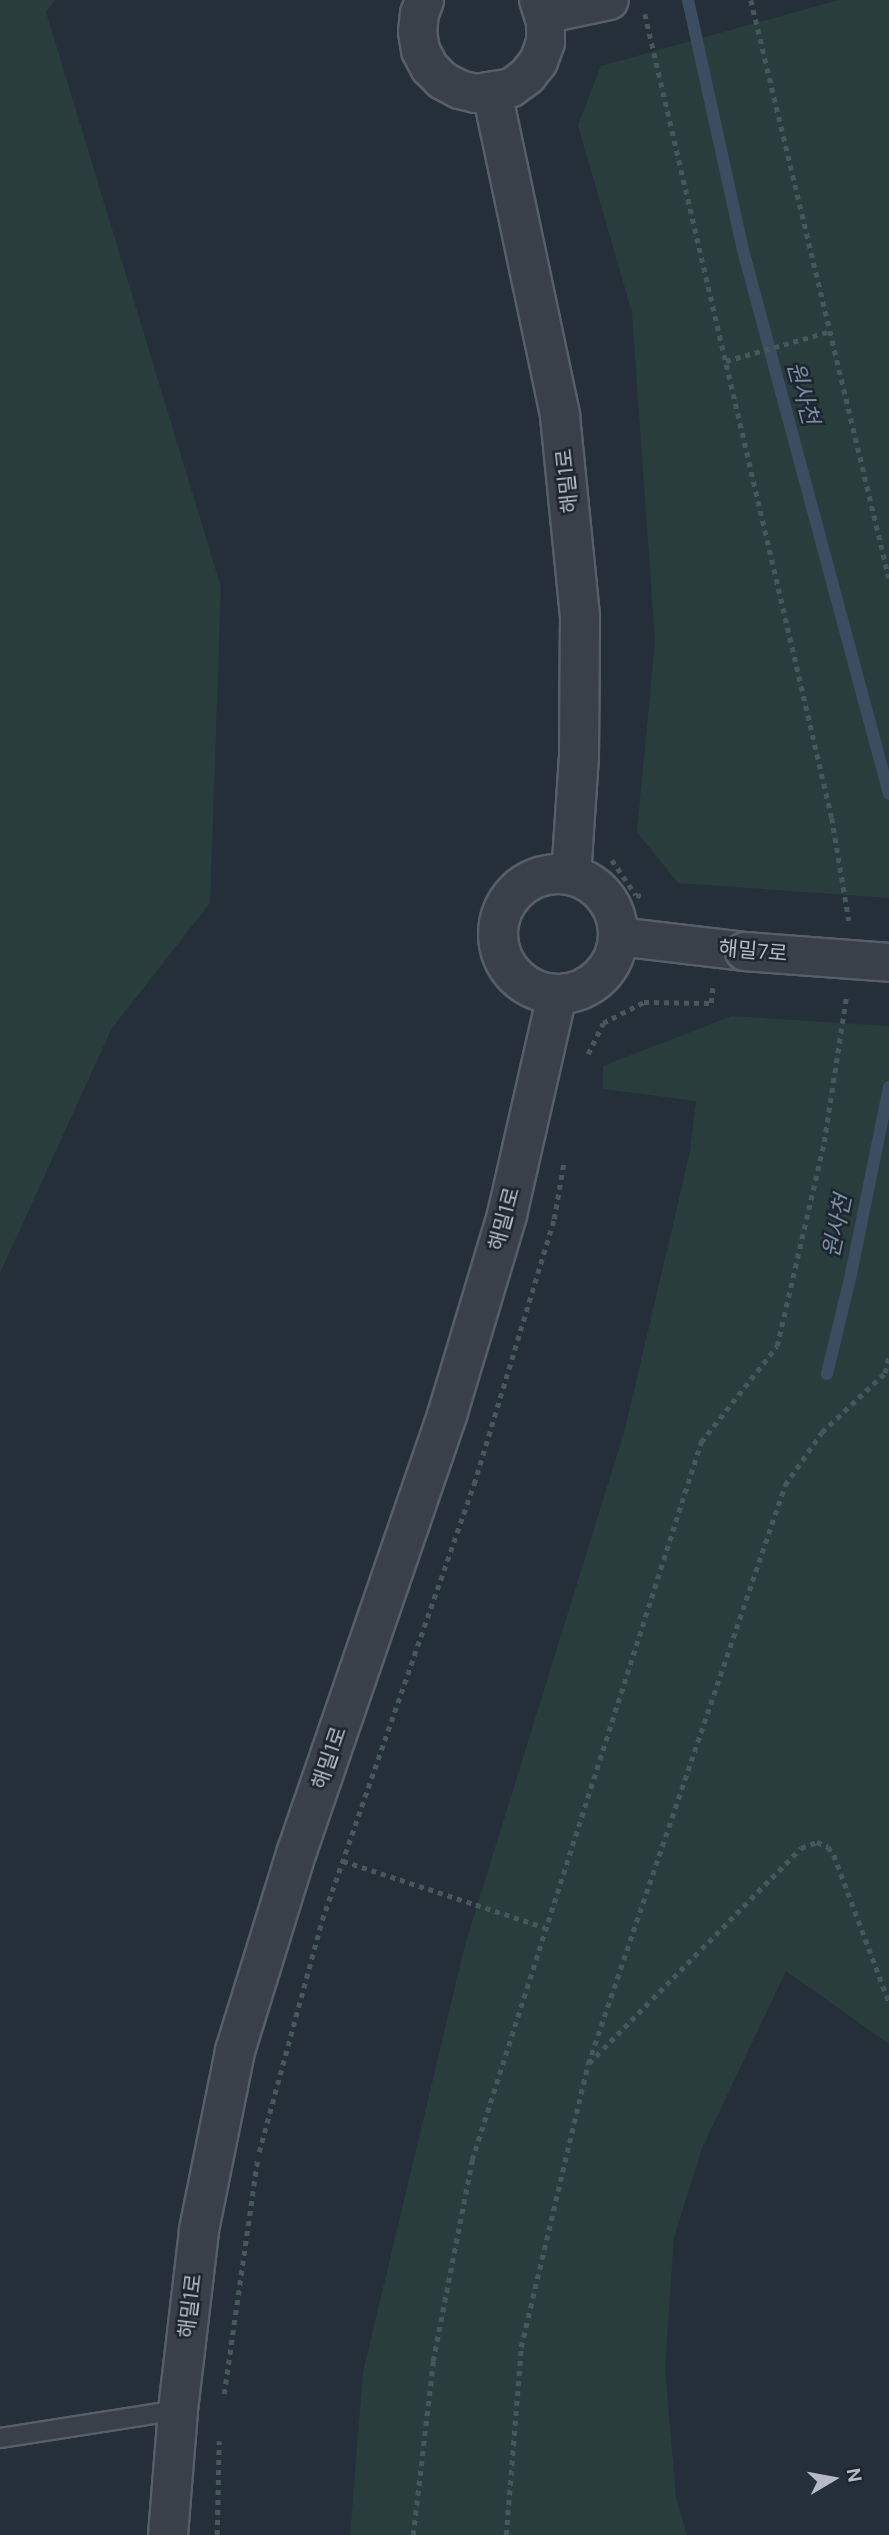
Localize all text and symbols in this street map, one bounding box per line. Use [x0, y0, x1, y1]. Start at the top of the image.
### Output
water label: 원사천 [781, 359, 825, 427]
street label: 해밀1로 [551, 448, 583, 514]
street label: 해밀7로 [717, 935, 789, 967]
street label: 해밀1로 [483, 1185, 525, 1253]
water label: 원사천 [817, 1192, 857, 1260]
street label: 해밀1로 [307, 1723, 351, 1793]
street label: 해밀1로 [174, 2272, 206, 2340]
north arrow [798, 2444, 868, 2514]
text: N [841, 2466, 868, 2484]

